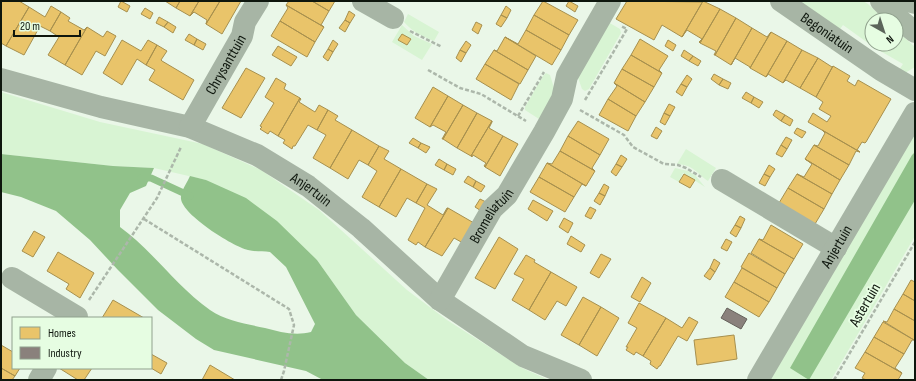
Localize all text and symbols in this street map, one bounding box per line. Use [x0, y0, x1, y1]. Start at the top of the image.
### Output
street label: Begoniatuin [797, 8, 857, 58]
scale bar [14, 12, 80, 38]
north arrow [864, 12, 904, 52]
text: 20 m [20, 19, 40, 34]
street label: Chrysanttuin [201, 31, 250, 98]
text: N [884, 32, 896, 46]
street label: Anjertuin [286, 168, 336, 211]
street label: Bromeliatuin [465, 185, 518, 247]
street label: Anjertuin [816, 222, 857, 272]
street label: Astertuin [845, 280, 885, 331]
legend [12, 317, 152, 369]
text: Homes [48, 326, 76, 341]
text: Industry [48, 346, 82, 361]

